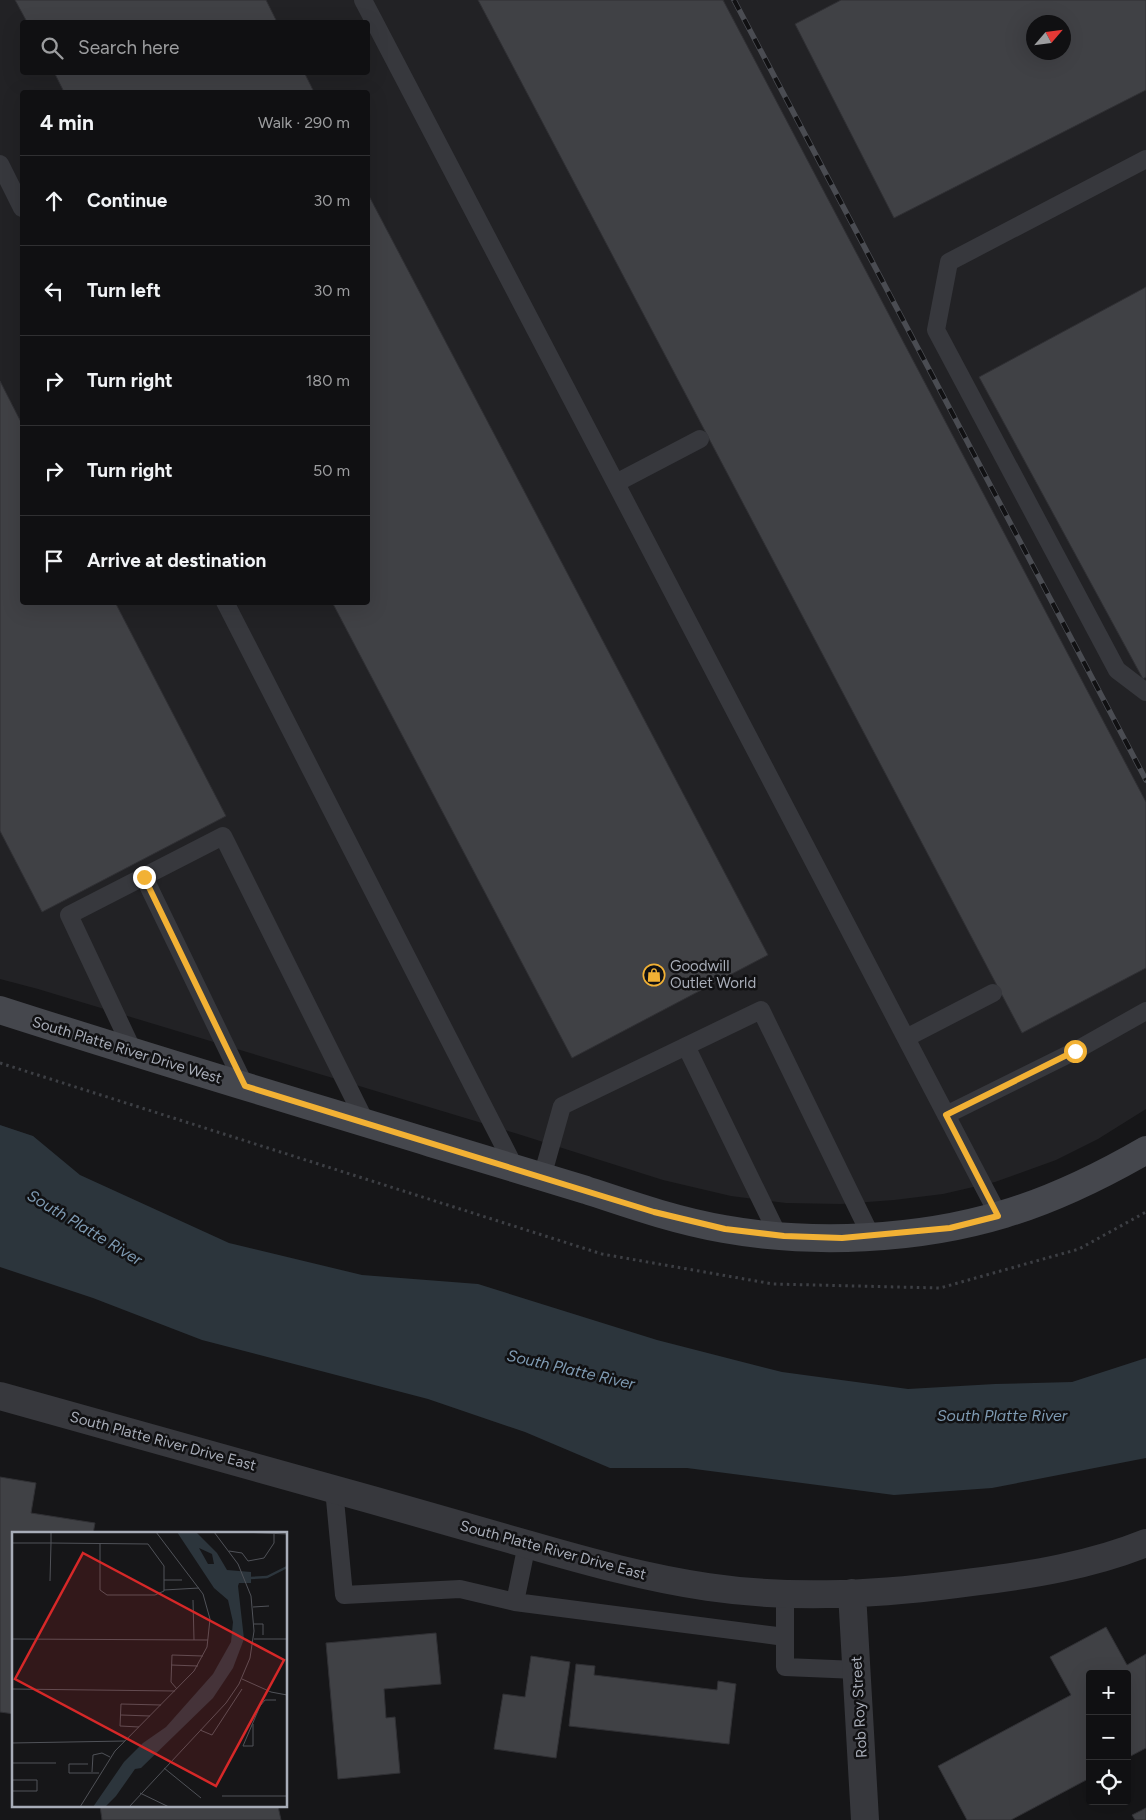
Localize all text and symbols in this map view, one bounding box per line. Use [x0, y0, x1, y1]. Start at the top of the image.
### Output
north arrow [1026, 15, 1071, 60]
search box [20, 20, 370, 75]
icon: search [38, 34, 66, 62]
text: Search here [78, 36, 180, 59]
text: 4 min [40, 110, 94, 135]
text: Walk · 290 m [258, 113, 350, 132]
icon: ahead [40, 187, 68, 215]
text: Continue [87, 189, 167, 212]
text: 30 m [313, 191, 350, 210]
icon: left [40, 277, 68, 305]
text: Turn left [87, 279, 161, 302]
text: 30 m [313, 281, 350, 300]
icon: right [40, 367, 68, 395]
text: Turn right [87, 369, 173, 392]
text: 180 m [306, 371, 350, 390]
icon: right [40, 457, 68, 485]
text: Turn right [87, 459, 173, 482]
text: 50 m [313, 461, 350, 480]
icon: arrive [40, 547, 68, 575]
text: Arrive at destination [87, 549, 266, 572]
route end [133, 866, 156, 889]
place label: Goodwill Outlet World [670, 957, 756, 992]
shop icon: Goodwill Outlet World [642, 963, 666, 987]
street label: South Platte River Drive West [30, 1013, 224, 1088]
route start [1064, 1040, 1087, 1063]
water label: South Platte River [24, 1186, 146, 1269]
water label: South Platte River [505, 1346, 637, 1394]
water label: South Platte River [937, 1406, 1068, 1425]
street label: South Platte River Drive East [68, 1407, 258, 1475]
street label: South Platte River Drive East [458, 1516, 648, 1584]
inset map [12, 1532, 288, 1808]
street label: Rob Roy Street [847, 1655, 871, 1758]
map controls [1086, 1670, 1131, 1805]
button: + [1086, 1670, 1131, 1715]
button: − [1086, 1715, 1131, 1760]
button: locate [1086, 1760, 1131, 1805]

